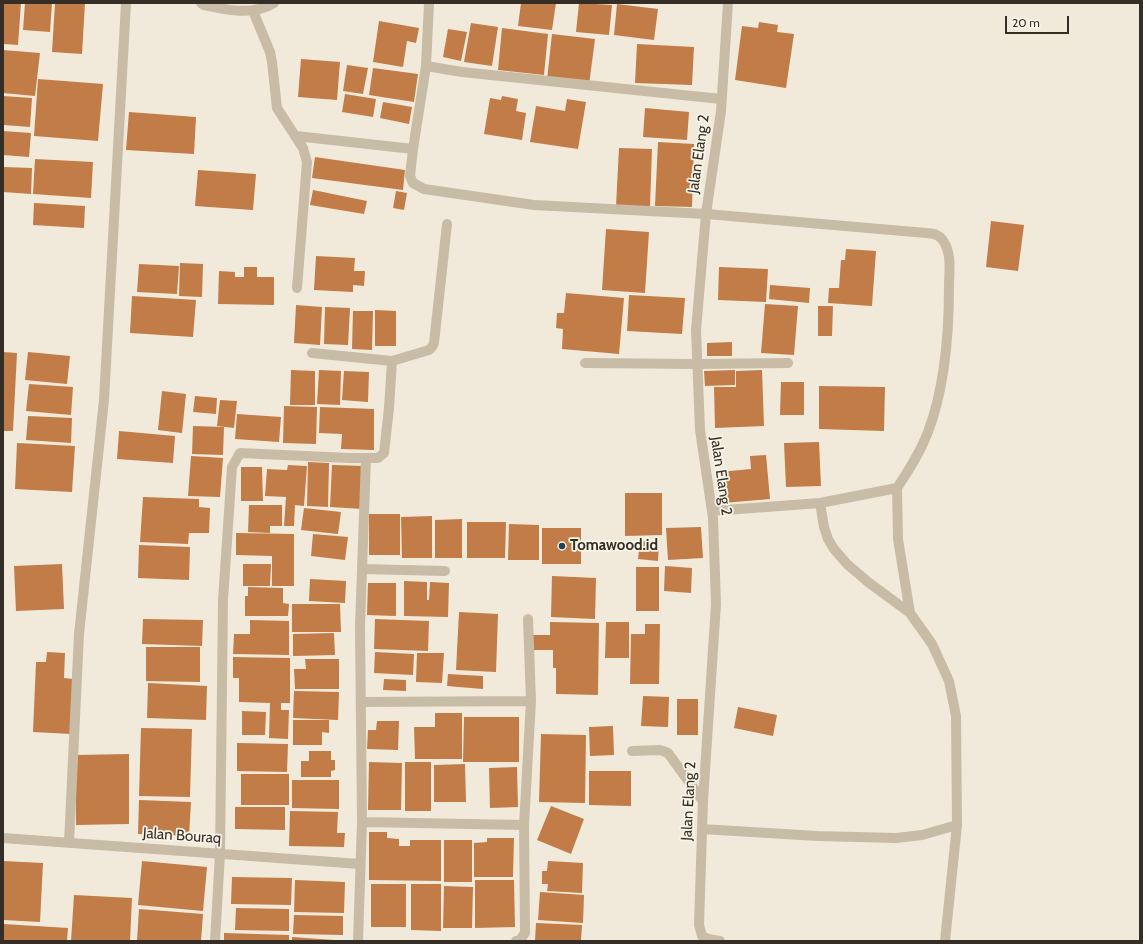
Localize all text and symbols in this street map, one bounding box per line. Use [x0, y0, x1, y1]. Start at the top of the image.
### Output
scale bar [1007, 8, 1071, 34]
text: 20 m [1012, 15, 1040, 30]
street label: Jalan Elang 2 [685, 113, 713, 195]
street label: Jalan Elang 2 [707, 435, 735, 517]
place label: Tomawood.id [570, 537, 658, 555]
marker: Tomawood.id [557, 541, 567, 551]
street label: Jalan Elang 2 [678, 761, 700, 841]
street label: Jalan Bouraq [142, 824, 222, 848]

